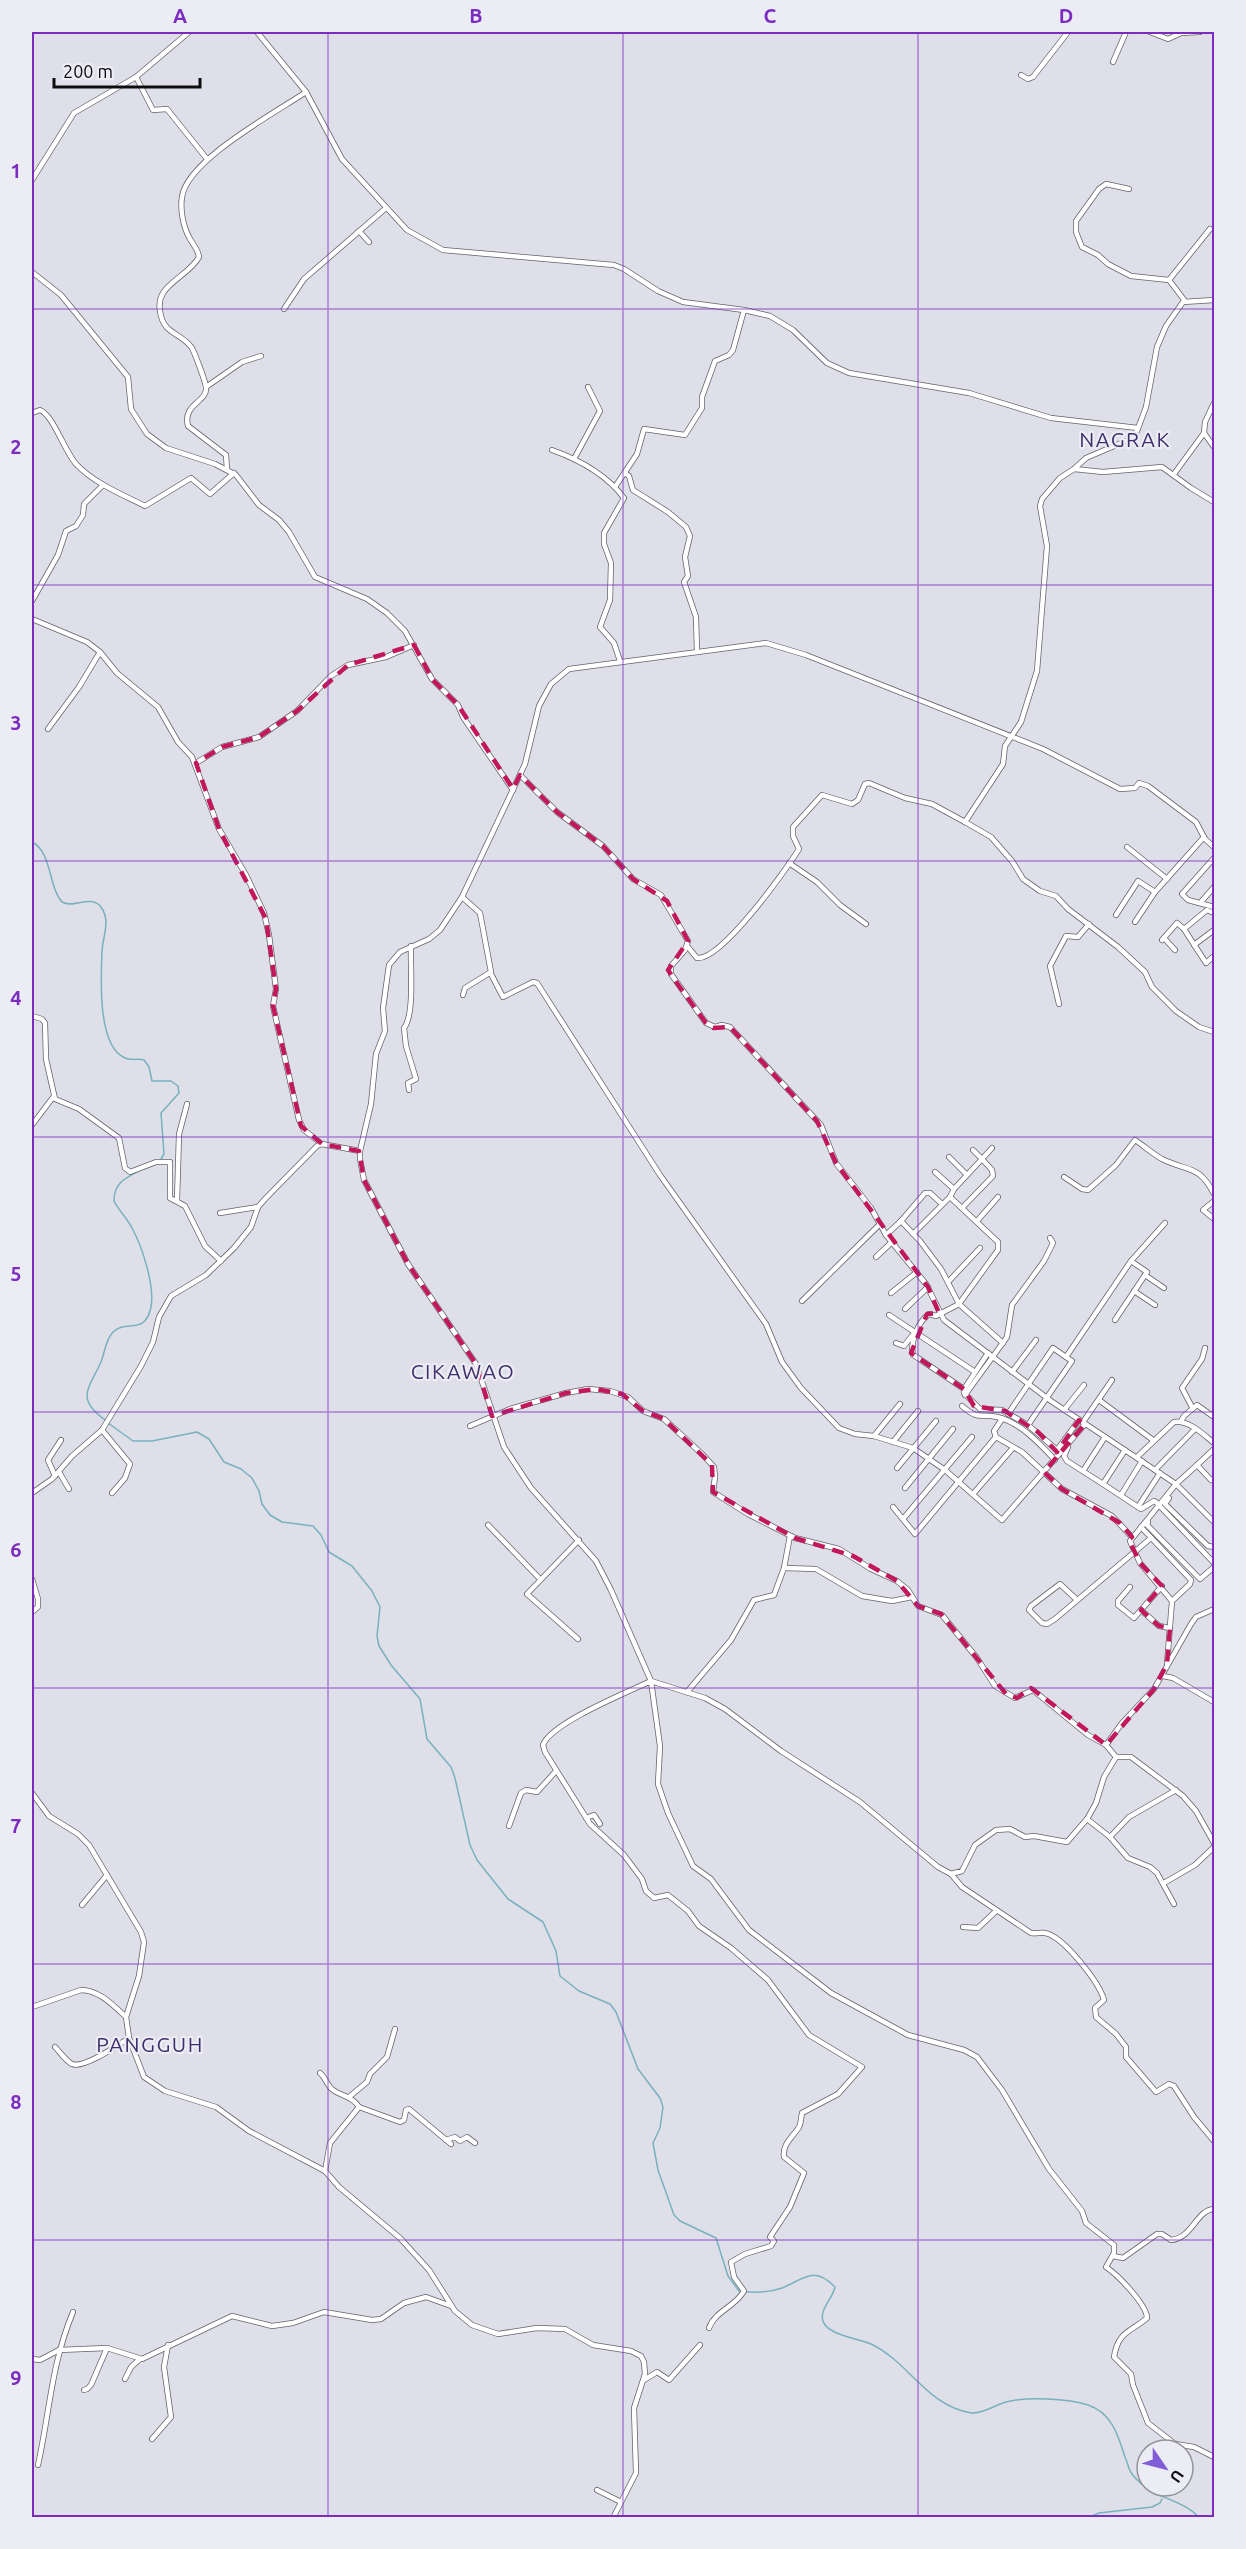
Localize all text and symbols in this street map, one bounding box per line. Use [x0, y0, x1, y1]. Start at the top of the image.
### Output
text: A [173, 4, 187, 27]
text: B [469, 4, 483, 27]
text: C [764, 4, 777, 27]
text: D [1059, 4, 1073, 27]
scale bar [54, 51, 200, 89]
text: 200 m [63, 61, 113, 81]
text: 1 [10, 159, 22, 182]
district label: NAGRAK [1079, 427, 1171, 451]
text: 2 [10, 435, 22, 458]
text: 3 [10, 711, 22, 734]
text: 4 [10, 986, 22, 1009]
text: 5 [10, 1262, 22, 1285]
district label: CIKAWAO [411, 1359, 515, 1383]
text: 6 [10, 1538, 22, 1561]
text: 7 [10, 1814, 22, 1837]
district label: PANGGUH [96, 2032, 204, 2056]
text: 8 [10, 2090, 22, 2113]
text: 9 [10, 2366, 22, 2389]
north arrow [1135, 2438, 1195, 2498]
text: U [1167, 2467, 1188, 2486]

